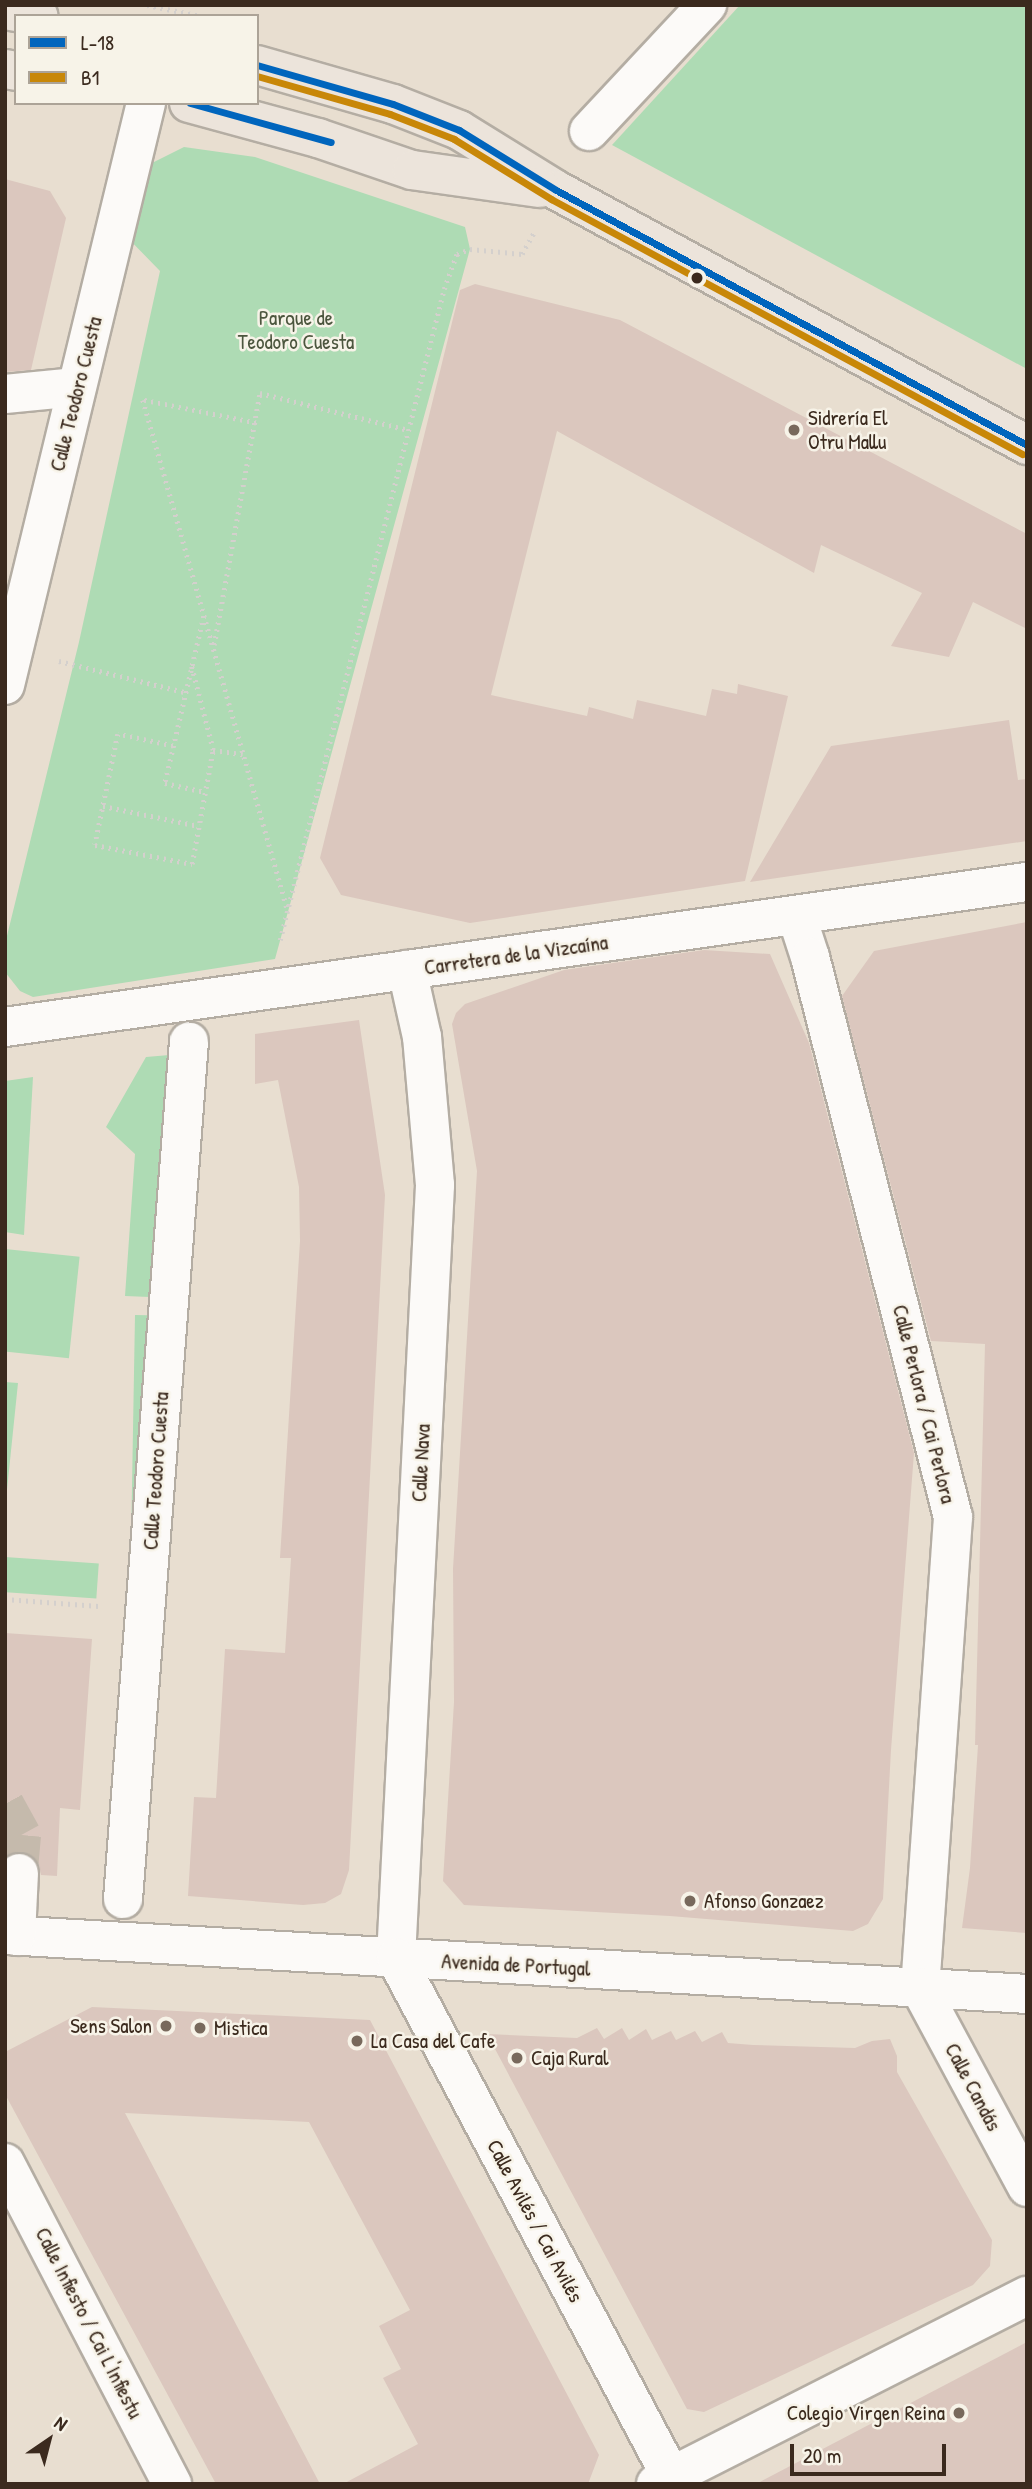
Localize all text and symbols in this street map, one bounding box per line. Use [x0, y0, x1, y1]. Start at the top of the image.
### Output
legend [14, 14, 259, 105]
text: L-18 [81, 28, 114, 57]
text: B1 [81, 63, 99, 92]
unlabelled marker [690, 271, 704, 285]
park label: Parque de Teodoro Cuesta [238, 305, 354, 355]
street label: Calle Teodoro Cuesta [45, 314, 107, 474]
place label: Sidrería El Otru Mallu [808, 405, 888, 455]
marker: Sidrería El Otru Mallu [786, 422, 802, 438]
street label: Carretera de la Vizcaína [422, 930, 610, 980]
street label: Calle Perlora / Cai Perlora [887, 1302, 961, 1506]
street label: Calle Teodoro Cuesta [138, 1391, 174, 1551]
street label: Calle Nava [406, 1423, 436, 1503]
place label: Afonso Gonzaez [704, 1888, 824, 1914]
marker: Afonso Gonzaez [682, 1893, 698, 1909]
street label: Avenida de Portugal [441, 1949, 591, 1981]
place label: Sens Salon [70, 2013, 152, 2039]
place label: Mistica [214, 2015, 268, 2041]
marker: Sens Salon [158, 2018, 174, 2034]
marker: Mistica [192, 2020, 208, 2036]
place label: La Casa del Cafe [371, 2028, 495, 2054]
marker: La Casa del Cafe [349, 2033, 365, 2049]
street label: Calle Candás [939, 2039, 1007, 2135]
place label: Caja Rural [531, 2045, 609, 2071]
marker: Caja Rural [509, 2050, 525, 2066]
street label: Calle Avilés / Cai Avilés [481, 2135, 589, 2307]
street label: Calle Infiesto / Cai L'Infiestu [30, 2223, 148, 2423]
place label: Colegio Virgen Reina [787, 2400, 945, 2426]
north arrow [14, 2405, 84, 2475]
marker: Colegio Virgen Reina [951, 2405, 967, 2421]
text: N [49, 2409, 73, 2436]
scale bar [794, 2430, 950, 2474]
text: 20 m [803, 2441, 841, 2470]

